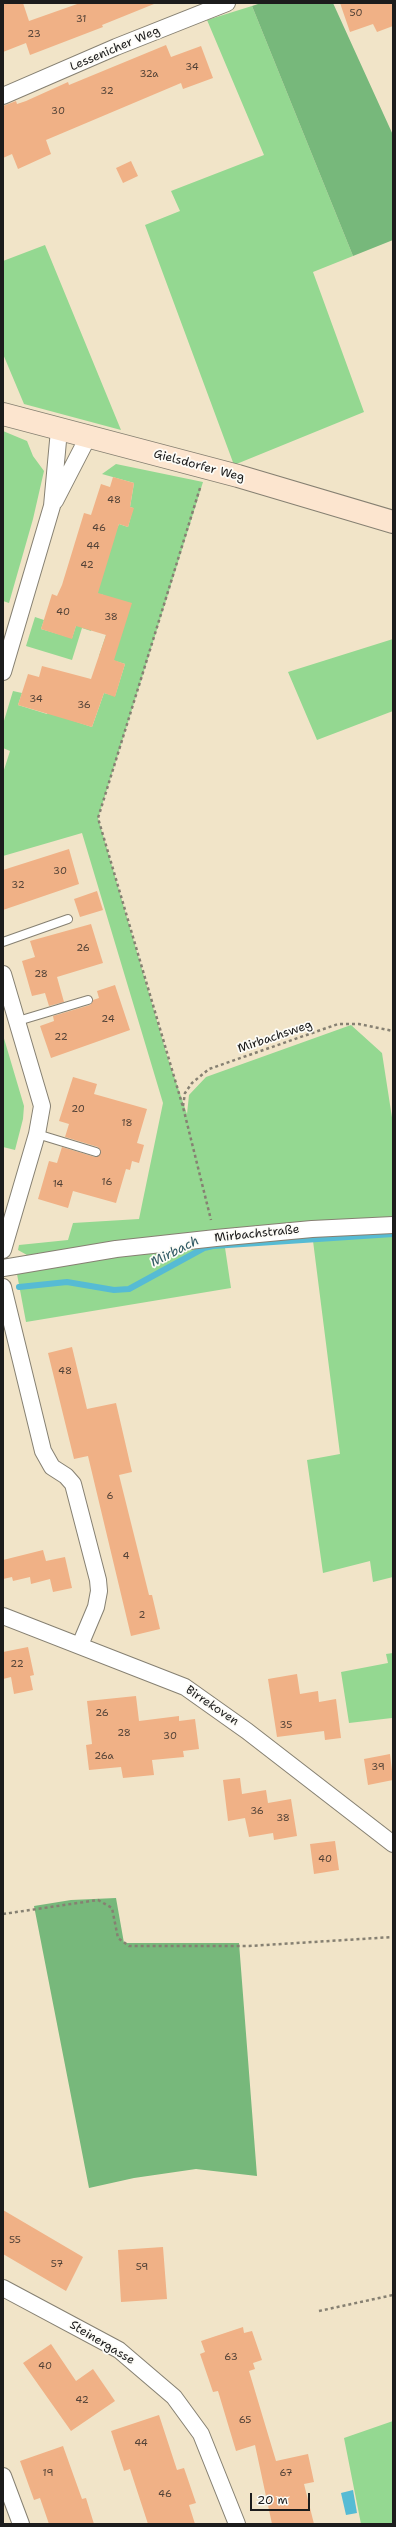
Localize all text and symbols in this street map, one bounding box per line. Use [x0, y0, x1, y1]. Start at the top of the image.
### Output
house number: 50 [349, 7, 363, 19]
house number: 31 [76, 13, 86, 25]
street label: Lessenicher Weg [68, 24, 162, 74]
house number: 23 [27, 28, 41, 40]
house number: 34 [185, 61, 199, 73]
house number: 32a [139, 68, 159, 80]
house number: 32 [100, 85, 114, 97]
house number: 30 [51, 105, 65, 117]
street label: Gielsdorfer Weg [152, 447, 246, 485]
house number: 48 [107, 494, 121, 506]
house number: 46 [92, 522, 106, 534]
house number: 44 [86, 540, 100, 552]
house number: 42 [80, 559, 94, 571]
house number: 40 [56, 606, 70, 618]
house number: 38 [104, 611, 118, 623]
house number: 34 [29, 693, 43, 705]
house number: 36 [77, 699, 91, 711]
house number: 30 [53, 865, 67, 877]
house number: 32 [11, 879, 25, 891]
house number: 26 [76, 942, 90, 954]
house number: 28 [34, 968, 48, 980]
house number: 24 [101, 1013, 115, 1025]
street label: Mirbachsweg [236, 1018, 314, 1056]
house number: 22 [54, 1031, 68, 1043]
house number: 20 [71, 1103, 85, 1115]
house number: 18 [121, 1117, 133, 1129]
house number: 16 [102, 1176, 112, 1188]
house number: 14 [53, 1178, 63, 1190]
street label: Mirbachstraße [214, 1222, 300, 1246]
water label: Mirbach [148, 1233, 202, 1271]
house number: 48 [58, 1365, 72, 1377]
house number: 6 [107, 1490, 113, 1502]
house number: 4 [123, 1550, 129, 1562]
house number: 2 [139, 1609, 145, 1621]
house number: 22 [10, 1658, 24, 1670]
street label: Birrekoven [183, 1683, 241, 1729]
house number: 26 [95, 1707, 109, 1719]
house number: 35 [280, 1719, 292, 1731]
house number: 28 [117, 1727, 131, 1739]
house number: 30 [163, 1730, 177, 1742]
house number: 26a [94, 1750, 114, 1762]
house number: 39 [371, 1761, 385, 1773]
house number: 36 [250, 1805, 264, 1817]
house number: 38 [276, 1812, 290, 1824]
house number: 40 [318, 1853, 332, 1865]
house number: 55 [9, 2234, 21, 2246]
house number: 57 [51, 2258, 63, 2270]
house number: 59 [136, 2261, 148, 2273]
street label: Steinergasse [67, 2318, 137, 2368]
house number: 63 [224, 2351, 238, 2363]
house number: 40 [38, 2360, 52, 2372]
house number: 42 [75, 2394, 89, 2406]
house number: 65 [239, 2414, 251, 2426]
house number: 44 [134, 2437, 148, 2449]
house number: 19 [43, 2467, 53, 2479]
house number: 67 [280, 2467, 292, 2479]
scale bar [252, 2485, 312, 2511]
house number: 46 [158, 2488, 172, 2500]
text: 20 m [257, 2492, 288, 2508]

